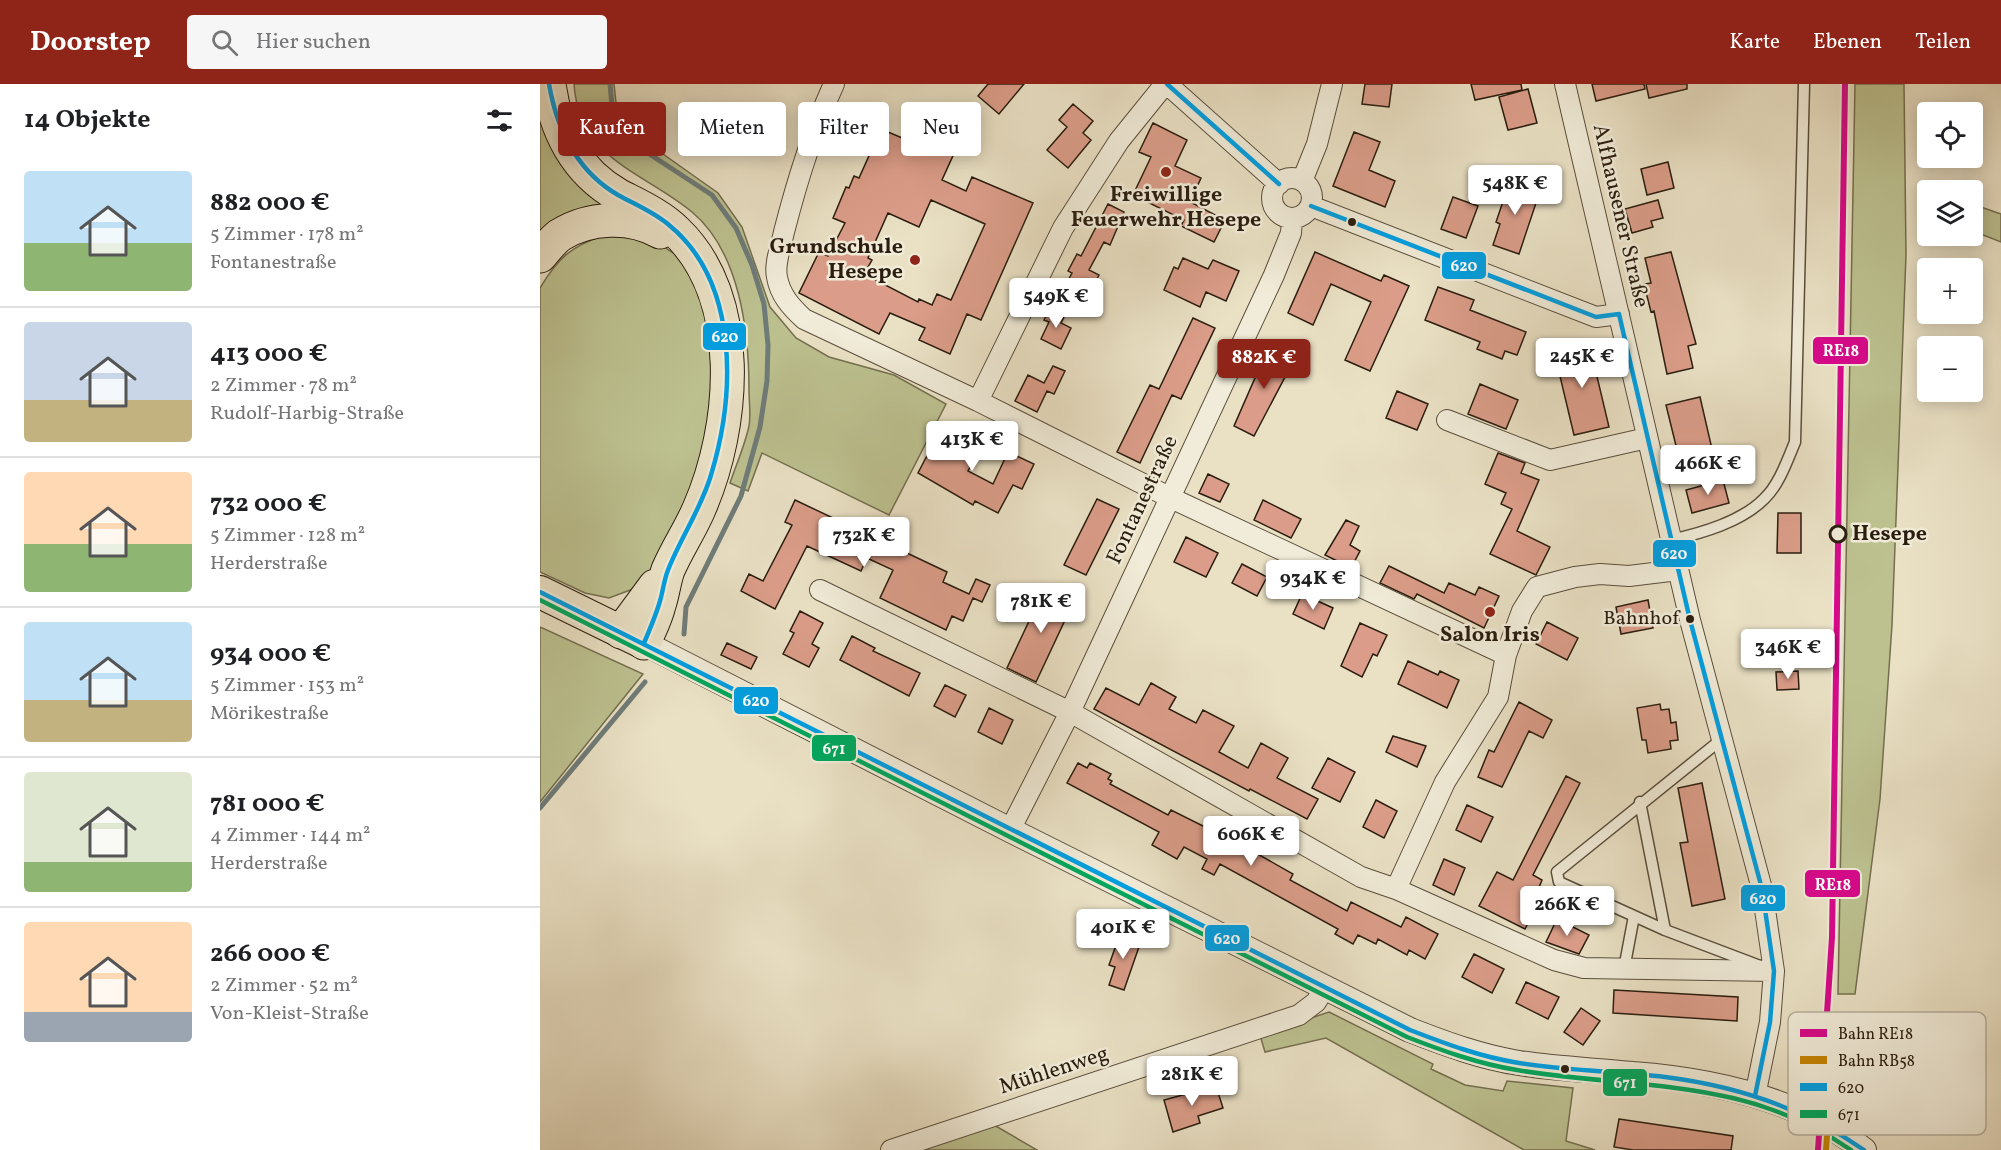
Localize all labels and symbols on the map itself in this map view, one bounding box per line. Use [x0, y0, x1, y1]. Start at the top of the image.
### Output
street label: Alfhausener Straße [1584, 121, 1656, 311]
marker: Freiwillige Feuerwehr Hesepe [1159, 165, 1173, 179]
pin: 548K € [1466, 165, 1564, 216]
place label: Freiwillige Feuerwehr Hesepe [1071, 180, 1261, 236]
unlabelled marker [1346, 216, 1358, 228]
place label: Grundschule Hesepe [770, 232, 903, 288]
line badge: 620 [1441, 251, 1487, 280]
marker: Grundschule Hesepe [908, 253, 922, 267]
text: 620 [1451, 256, 1478, 278]
pin: 549K € [1007, 278, 1105, 329]
line badge: 620 [702, 322, 747, 351]
text: 620 [712, 327, 739, 349]
line badge: RE18 [1812, 336, 1869, 365]
pin: 245K € [1533, 338, 1631, 389]
pin: 882K € [1215, 339, 1313, 390]
text: RE18 [1823, 341, 1859, 363]
pin: 413K € [923, 421, 1021, 472]
street label: Fontanestraße [1100, 430, 1186, 570]
pin: 466K € [1659, 445, 1757, 496]
pin: 732K € [815, 517, 913, 568]
place label: Hesepe [1852, 519, 1927, 550]
marker: Hesepe [1829, 525, 1847, 543]
line badge: 620 [1652, 539, 1697, 568]
text: 620 [1661, 544, 1688, 566]
pin: 934K € [1264, 560, 1362, 611]
pin: 781K € [992, 583, 1090, 634]
marker: Salon Iris [1483, 605, 1497, 619]
place label: Bahnhof [1603, 605, 1681, 633]
marker: Bahnhof [1684, 613, 1696, 625]
place label: Salon Iris [1440, 620, 1540, 651]
pin: 346K € [1739, 629, 1837, 680]
line badge: 620 [733, 686, 779, 715]
text: 620 [743, 691, 770, 713]
line badge: 671 [811, 734, 857, 762]
text: 671 [823, 739, 845, 761]
pin: 606K € [1202, 816, 1300, 867]
line badge: RE18 [1804, 869, 1861, 898]
text: RE18 [1815, 875, 1851, 897]
line badge: 620 [1740, 884, 1786, 912]
pin: 266K € [1518, 886, 1616, 937]
text: 620 [1750, 889, 1777, 911]
pin: 401K € [1074, 909, 1172, 960]
line badge: 620 [1204, 924, 1250, 952]
text: 620 [1214, 929, 1241, 951]
legend [1788, 1012, 1986, 1135]
text: Bahn RE18 [1838, 1024, 1913, 1046]
street label: Mühlenweg [995, 1039, 1113, 1103]
text: Bahn RB58 [1838, 1051, 1915, 1073]
pin: 281K € [1143, 1056, 1241, 1107]
unlabelled marker [1559, 1063, 1571, 1075]
line badge: 671 [1602, 1068, 1648, 1097]
text: 671 [1614, 1073, 1636, 1095]
text: 620 [1838, 1078, 1864, 1100]
text: 671 [1838, 1105, 1860, 1127]

